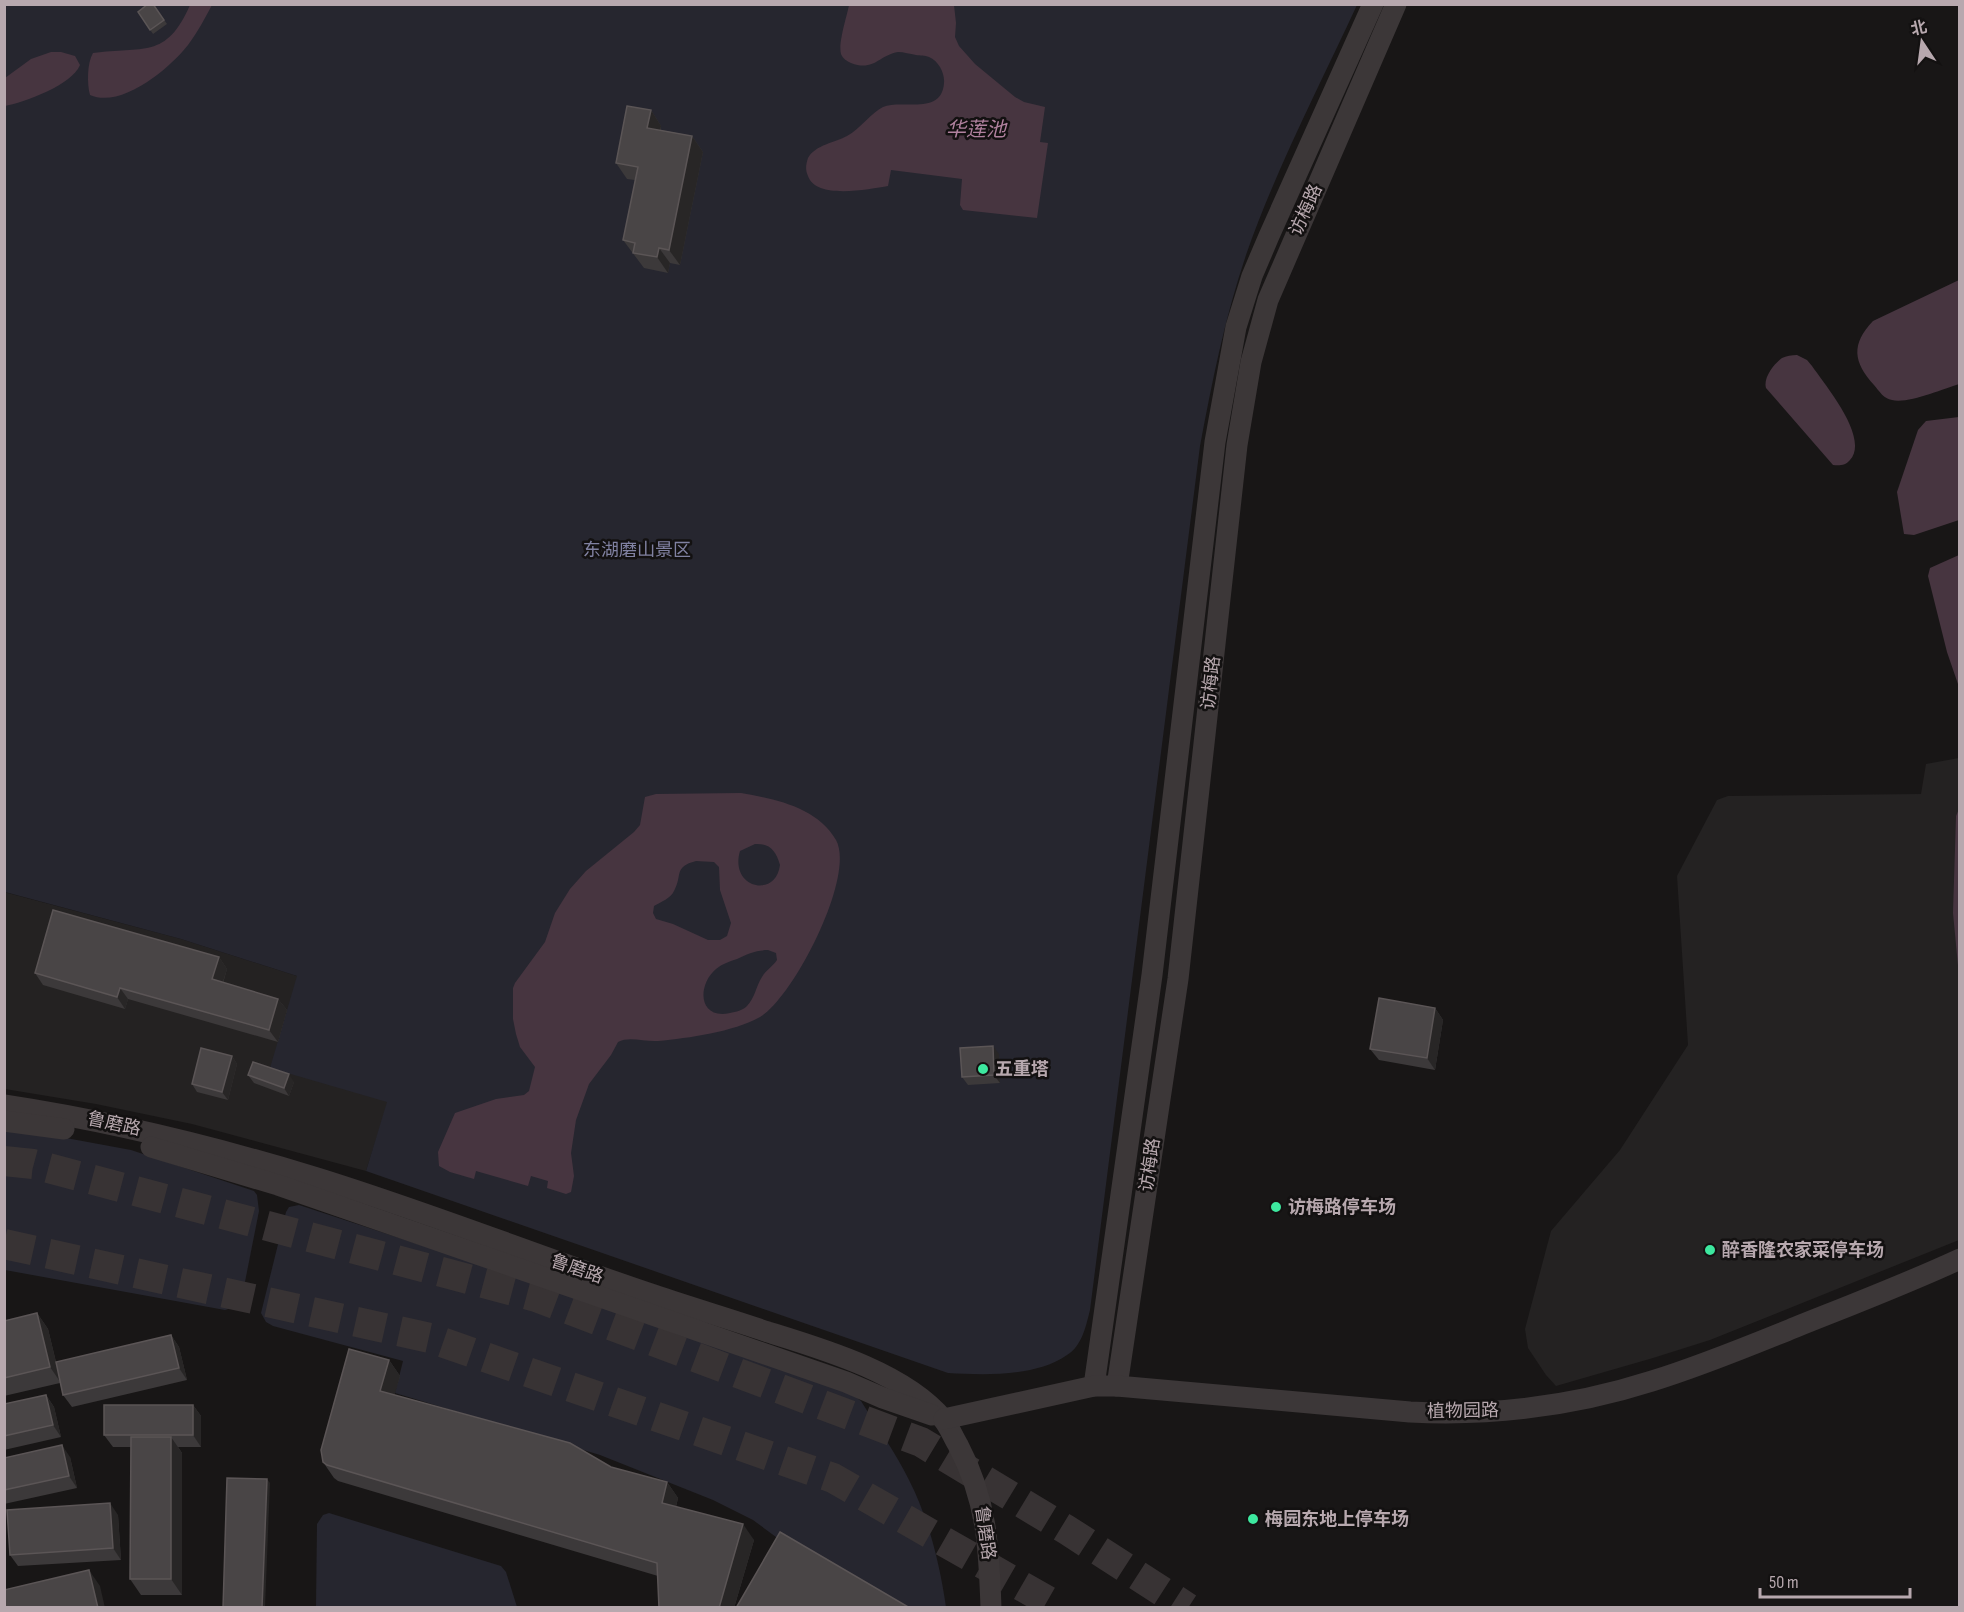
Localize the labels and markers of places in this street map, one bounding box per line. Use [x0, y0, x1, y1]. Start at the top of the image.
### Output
place label: 五重塔 [995, 1059, 1049, 1080]
marker: 五重塔 [976, 1062, 990, 1076]
place label: 访梅路停车场 [1288, 1197, 1396, 1218]
marker: 访梅路停车场 [1269, 1200, 1283, 1214]
place label: 醉香隆农家菜停车场 [1722, 1240, 1884, 1261]
marker: 醉香隆农家菜停车场 [1703, 1243, 1717, 1257]
place label: 梅园东地上停车场 [1265, 1509, 1409, 1530]
marker: 梅园东地上停车场 [1246, 1512, 1260, 1526]

